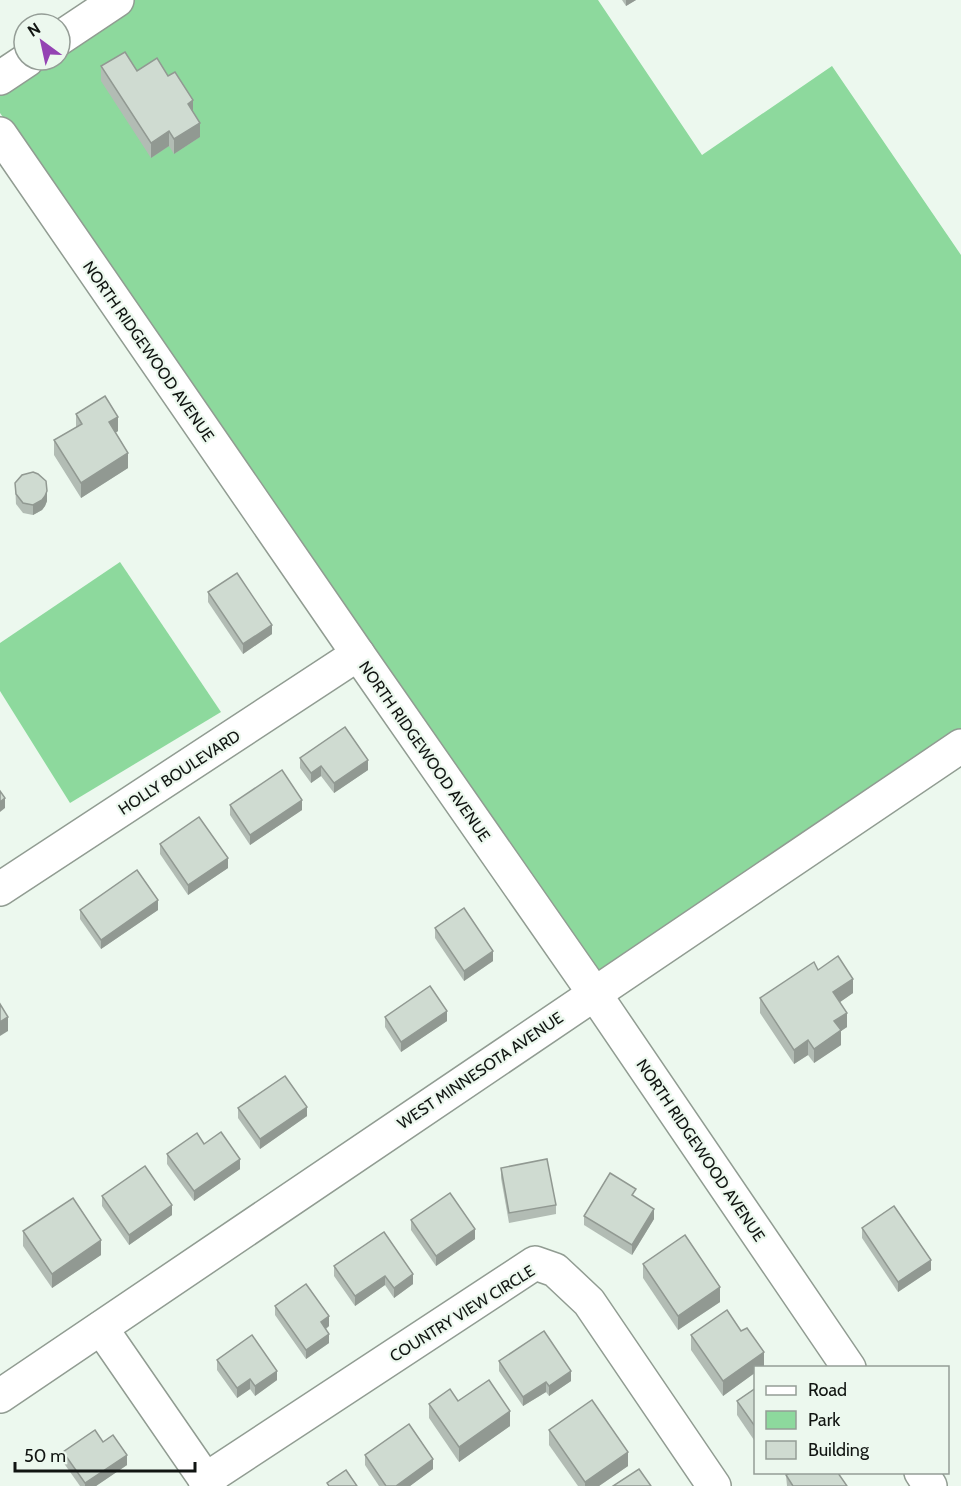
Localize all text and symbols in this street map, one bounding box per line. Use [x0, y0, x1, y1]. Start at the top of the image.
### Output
north arrow [12, 12, 72, 72]
text: N [24, 19, 44, 41]
street label: NORTH RIDGEWOOD AVENUE [79, 257, 218, 445]
street label: NORTH RIDGEWOOD AVENUE [355, 657, 494, 845]
street label: HOLLY BOULEVARD [115, 726, 244, 819]
street label: WEST MINNESOTA AVENUE [394, 1008, 567, 1133]
street label: NORTH RIDGEWOOD AVENUE [632, 1056, 769, 1245]
street label: COUNTRY VIEW CIRCLE [386, 1261, 538, 1366]
legend [754, 1366, 949, 1474]
text: Road [808, 1379, 847, 1401]
text: Park [808, 1409, 841, 1431]
scale bar [15, 1435, 195, 1473]
text: Building [808, 1439, 870, 1461]
text: 50 m [24, 1445, 66, 1467]

